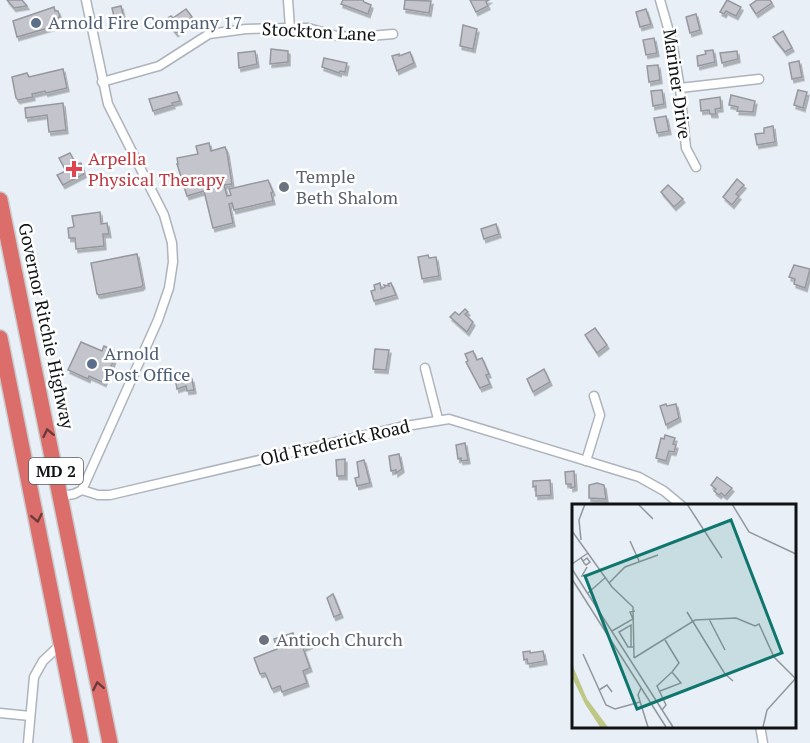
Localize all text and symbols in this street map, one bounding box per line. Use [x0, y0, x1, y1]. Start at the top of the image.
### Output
place label: Arnold Fire Company 17 [48, 10, 242, 34]
marker: Arnold Fire Company 17 [29, 16, 43, 30]
street label: Stockton Lane [261, 16, 377, 46]
street label: Mariner Drive [658, 27, 698, 140]
place label: Arpella Physical Therapy [88, 146, 225, 191]
marker: Arpella Physical Therapy [65, 160, 83, 178]
place label: Temple Beth Shalom [296, 164, 398, 209]
marker: Temple Beth Shalom [277, 180, 291, 194]
street label: Governor Ritchie Highway [13, 221, 81, 432]
place label: Arnold Post Office [104, 341, 190, 386]
marker: Arnold Post Office [85, 357, 99, 371]
street label: Old Frederick Road [258, 413, 412, 471]
one-way arrow [42, 428, 55, 438]
road number: MD 2 [29, 458, 83, 484]
inset map [572, 504, 795, 728]
one-way arrow [30, 513, 43, 523]
place label: Antioch Church [276, 627, 403, 651]
marker: Antioch Church [257, 633, 271, 647]
one-way arrow [92, 681, 105, 691]

